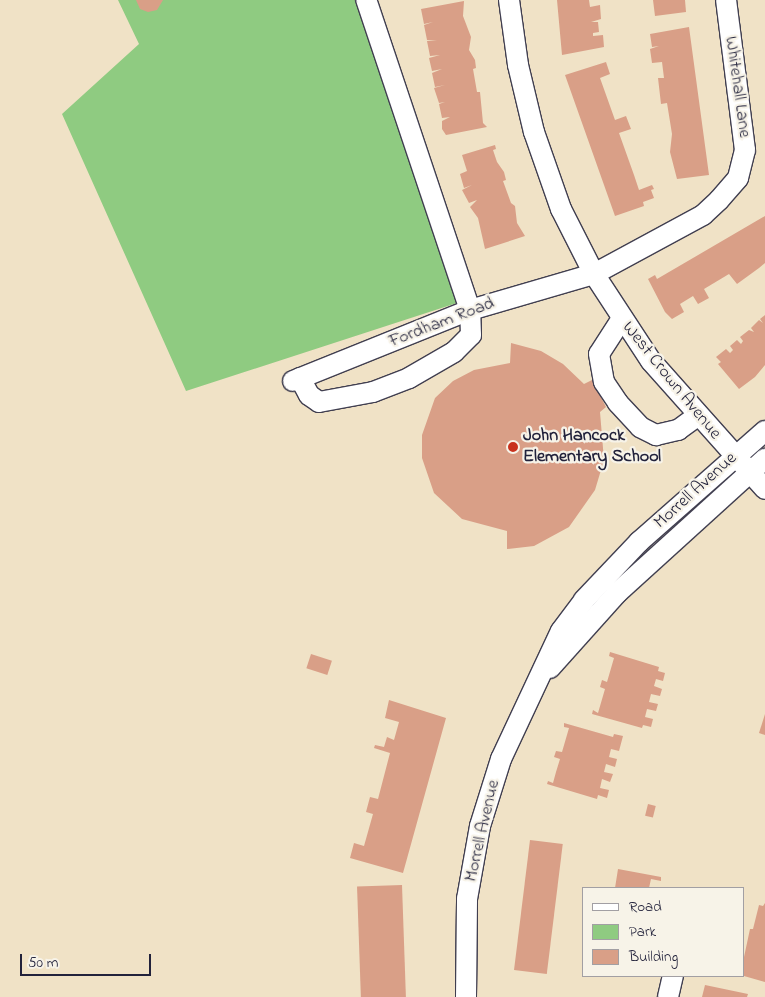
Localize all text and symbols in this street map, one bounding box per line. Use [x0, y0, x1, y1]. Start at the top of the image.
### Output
street label: Whitehall Lane [719, 35, 755, 139]
street label: Fordham Road [386, 293, 498, 353]
street label: West Crown Avenue [617, 318, 725, 444]
place label: John Hancock Elementary School [523, 426, 661, 468]
marker: John Hancock Elementary School [507, 441, 519, 453]
street label: Morrell Avenue [650, 448, 742, 534]
street label: Morrell Avenue [461, 778, 505, 884]
legend [582, 887, 745, 977]
text: Road [629, 896, 662, 918]
text: Park [629, 921, 656, 943]
scale bar [22, 944, 154, 976]
text: Building [629, 946, 678, 968]
text: 50 m [28, 952, 58, 974]

